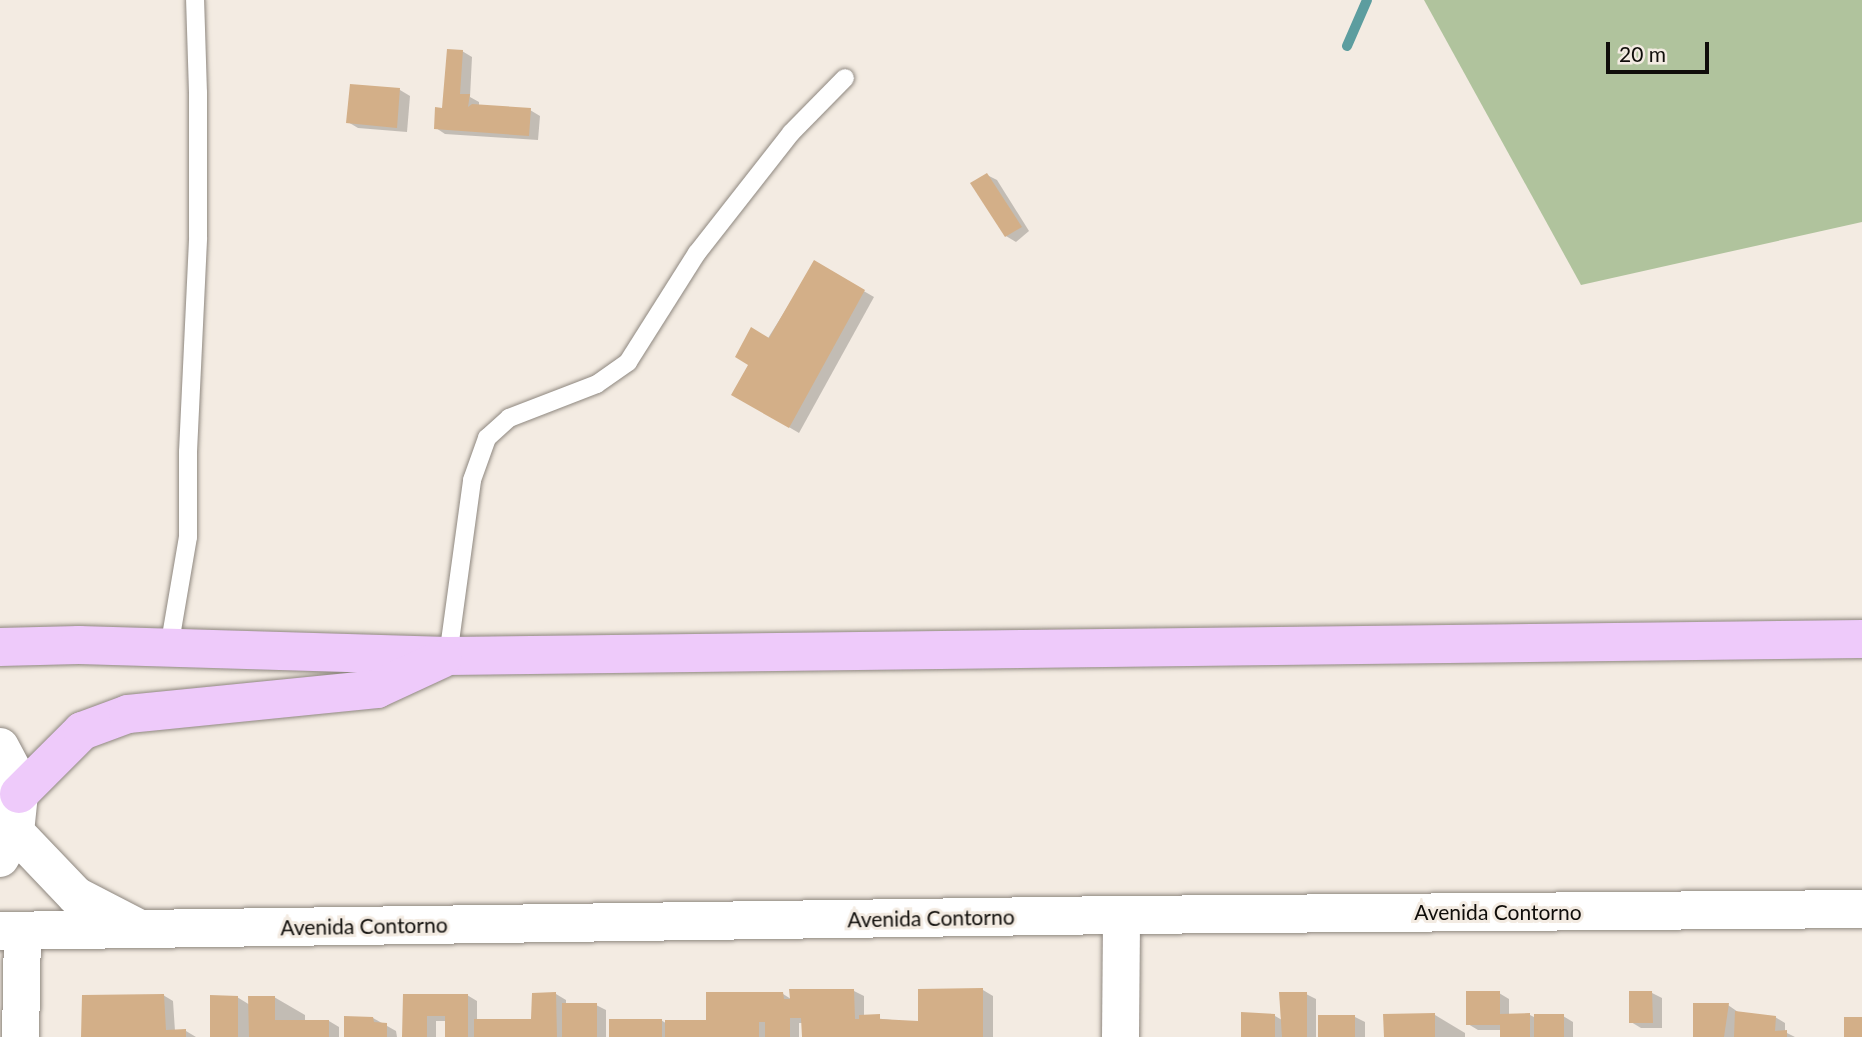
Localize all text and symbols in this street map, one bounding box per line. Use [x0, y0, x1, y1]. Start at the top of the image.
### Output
scale bar [1610, 28, 1713, 72]
text: 20 m [1619, 41, 1666, 66]
street label: Avenida Contorno [1414, 899, 1582, 925]
street label: Avenida Contorno [847, 904, 1015, 932]
street label: Avenida Contorno [280, 912, 448, 940]

